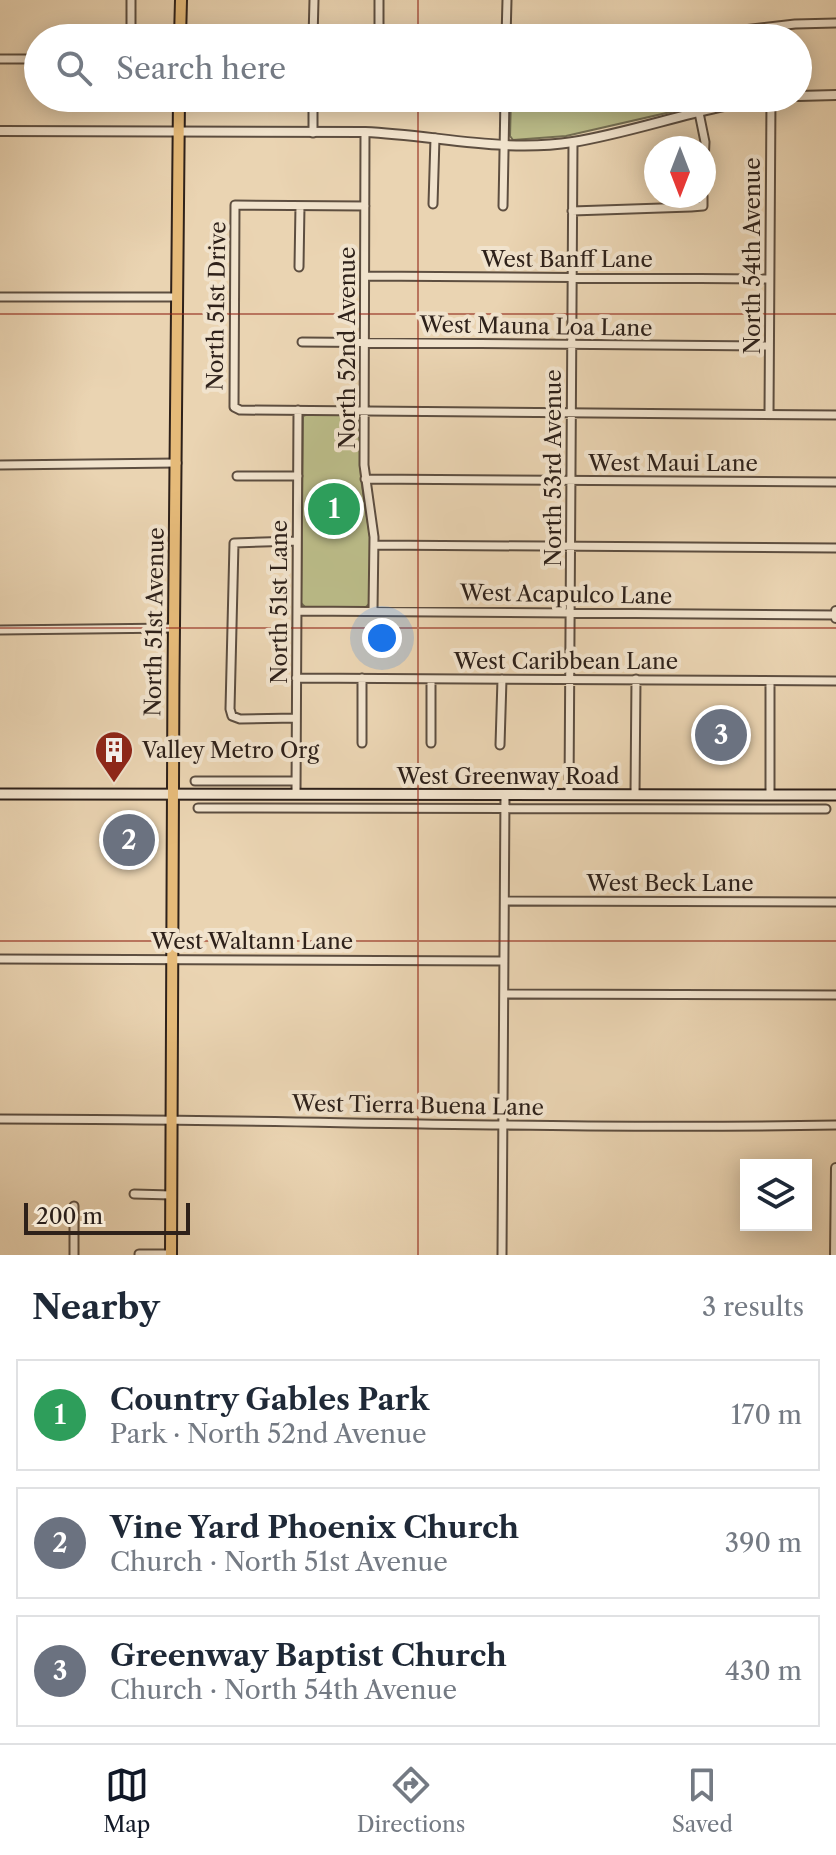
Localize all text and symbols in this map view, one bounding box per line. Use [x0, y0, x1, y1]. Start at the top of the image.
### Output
search box [24, 24, 812, 112]
icon: search [52, 46, 96, 90]
text: Search here [116, 50, 286, 87]
north arrow [644, 136, 716, 208]
street label: North 54th Avenue [739, 157, 766, 355]
street label: North 51st Drive [202, 221, 231, 391]
street label: West Banff Lane [480, 246, 653, 273]
street label: North 52nd Avenue [334, 247, 361, 449]
street label: West Mauna Loa Lane [418, 311, 653, 342]
street label: North 53rd Avenue [540, 369, 567, 567]
street label: West Maui Lane [587, 450, 758, 477]
pin: 1 [308, 479, 360, 539]
street label: North 51st Lane [266, 520, 293, 684]
street label: North 51st Avenue [139, 527, 170, 717]
street label: West Acapulco Lane [459, 579, 672, 610]
your location [362, 618, 402, 658]
street label: West Caribbean Lane [453, 648, 678, 675]
pin: 3 [695, 705, 747, 765]
building icon: Valley Metro Org [93, 729, 135, 784]
place label: Valley Metro Org [141, 737, 319, 764]
street label: West Greenway Road [396, 763, 619, 790]
pin: 2 [103, 810, 155, 870]
street label: West Beck Lane [585, 870, 754, 897]
street label: West Waltann Lane [150, 928, 353, 955]
street label: West Tierra Buena Lane [291, 1090, 544, 1121]
map controls [740, 1159, 812, 1231]
button: layers [740, 1159, 812, 1231]
scale bar [24, 1199, 190, 1235]
text: 200 m [36, 1203, 103, 1230]
text: Nearby [32, 1286, 160, 1328]
text: 3 results [702, 1291, 804, 1323]
text: Country Gables Park [110, 1381, 429, 1418]
text: 1 [54, 1399, 66, 1431]
text: 170 m [731, 1399, 802, 1431]
text: Park · North 52nd Avenue [110, 1418, 427, 1450]
text: Vine Yard Phoenix Church [110, 1509, 519, 1546]
text: 2 [52, 1527, 68, 1559]
text: 390 m [725, 1527, 802, 1559]
text: Church · North 51st Avenue [110, 1546, 448, 1578]
text: Greenway Baptist Church [110, 1637, 507, 1674]
text: 3 [53, 1655, 67, 1687]
text: 430 m [725, 1655, 802, 1687]
text: Church · North 54th Avenue [110, 1674, 457, 1706]
tab: Map [103, 1763, 150, 1838]
tab: Directions [357, 1763, 465, 1838]
tab: Saved [672, 1763, 733, 1838]

